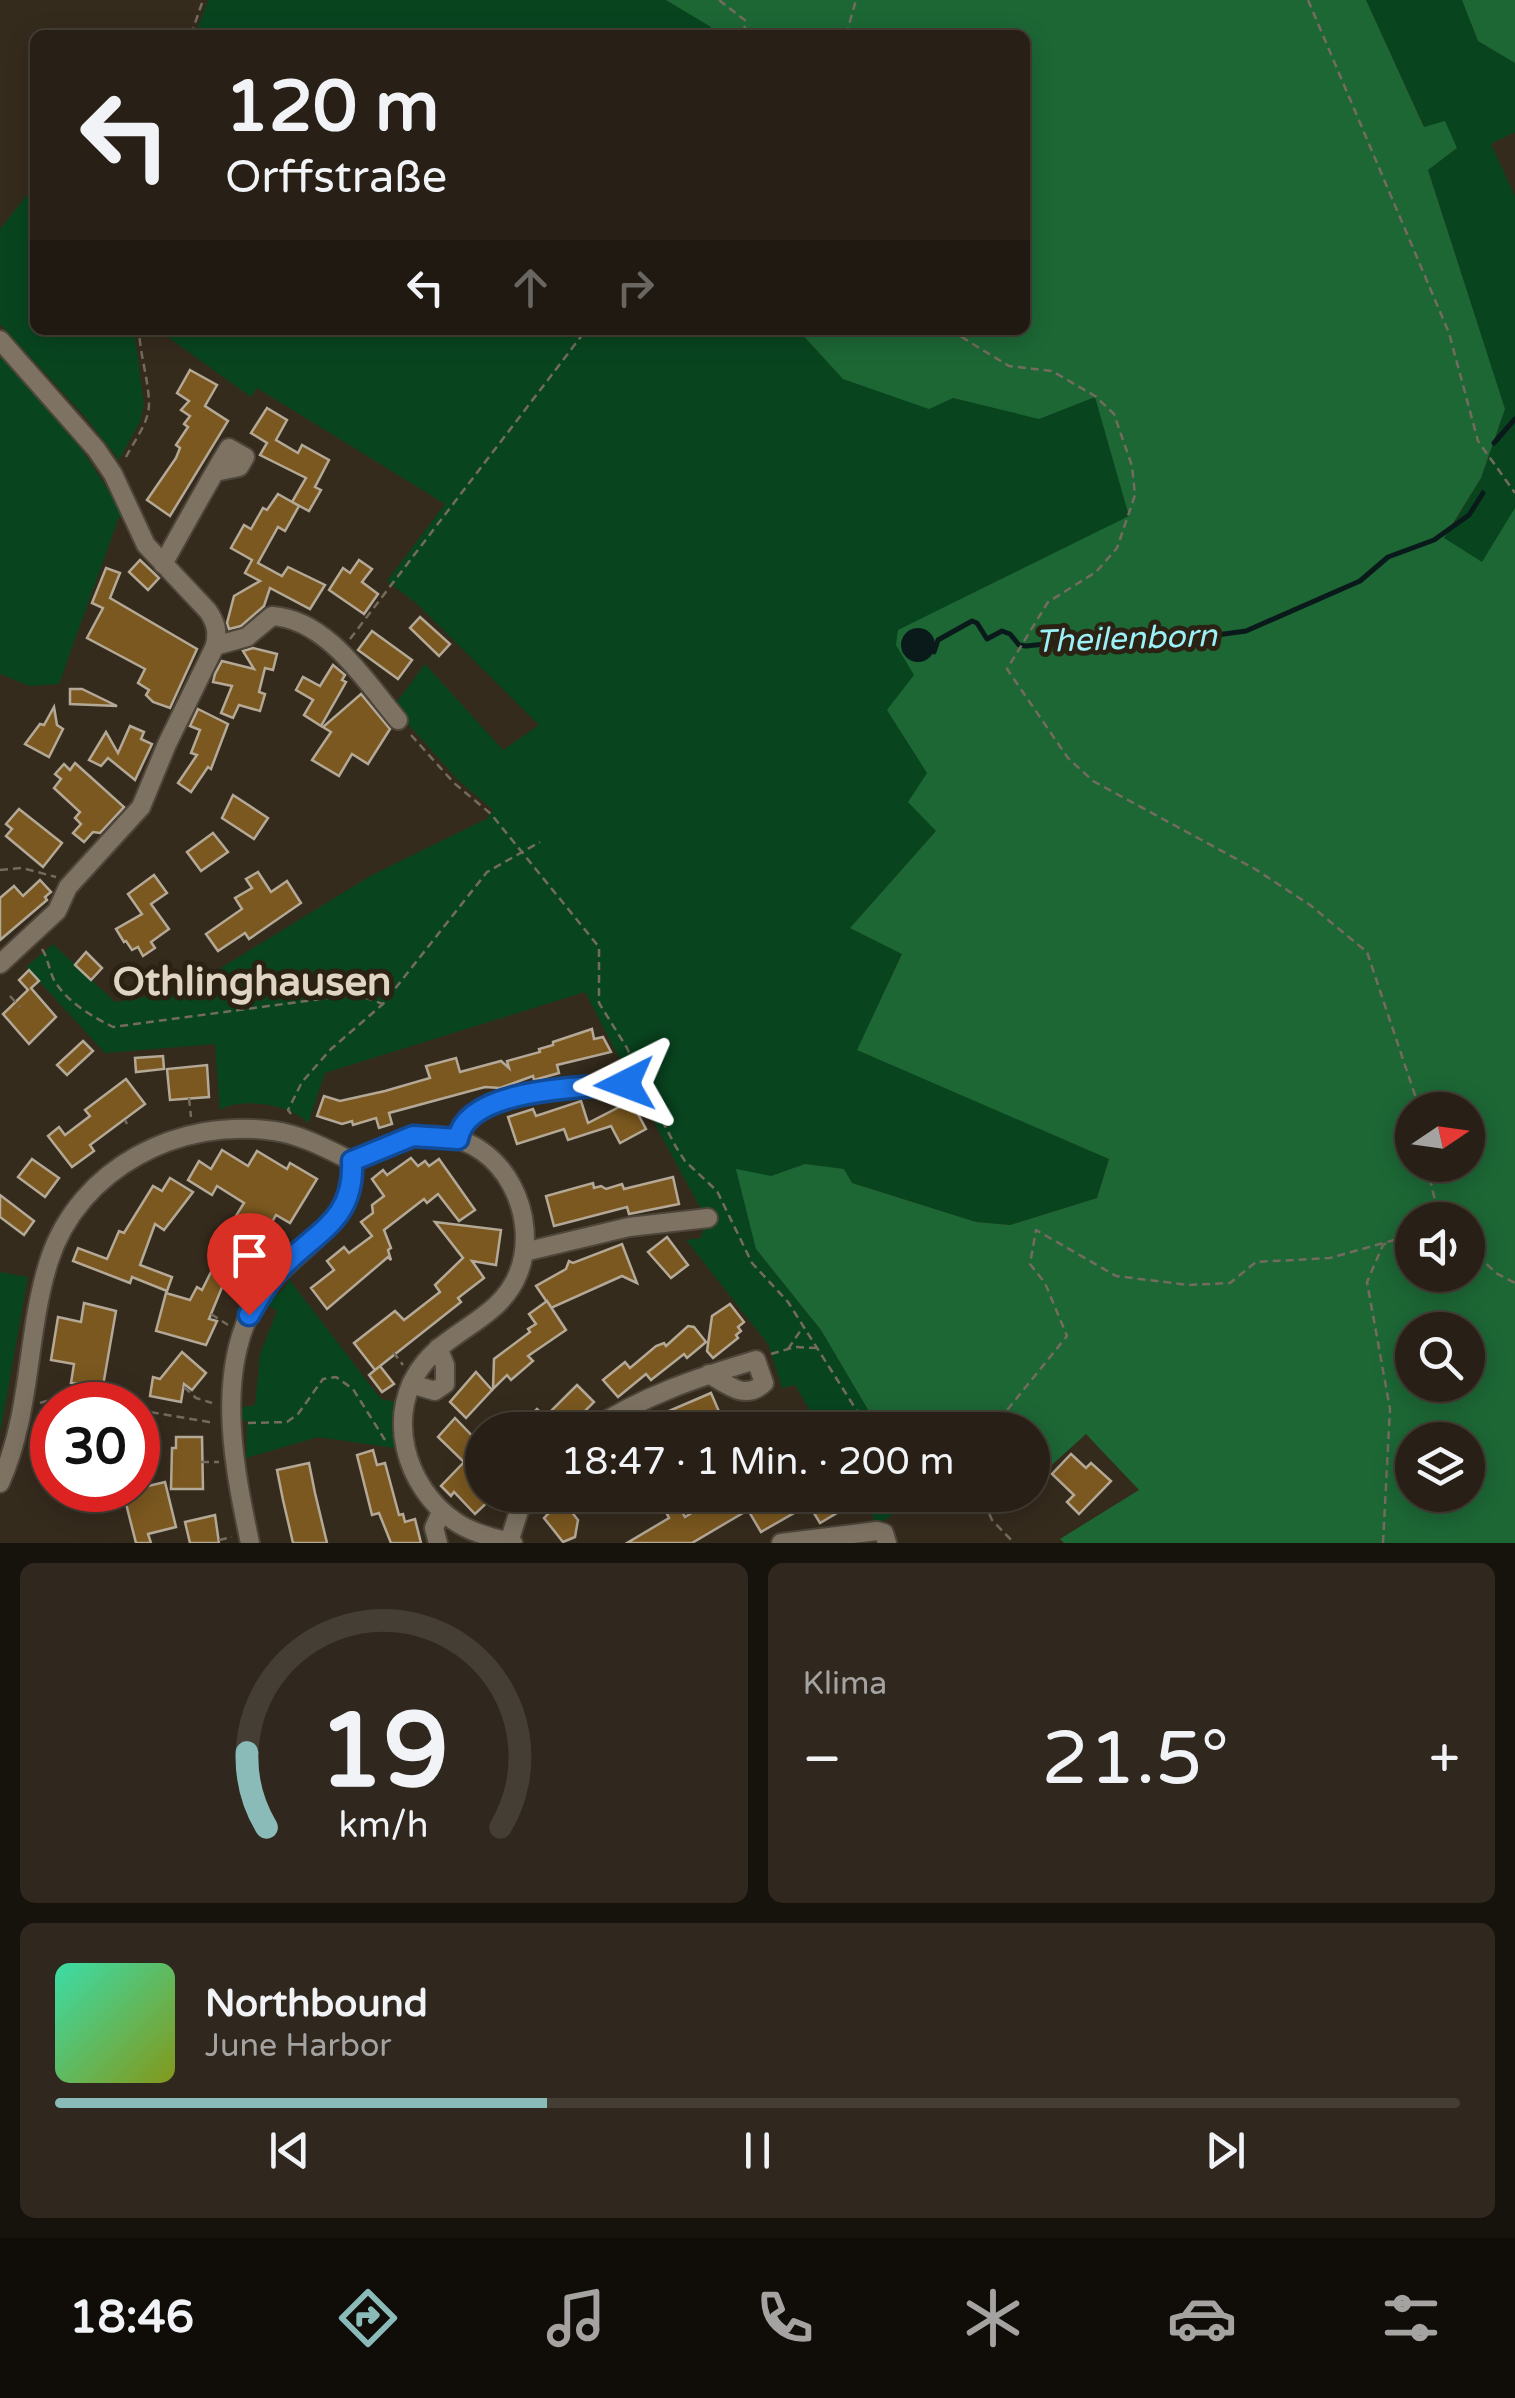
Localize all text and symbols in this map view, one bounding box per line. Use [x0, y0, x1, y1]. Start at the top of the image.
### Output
text: 120 m [225, 66, 439, 150]
icon: left [60, 70, 190, 200]
text: Orffstraße [225, 151, 447, 205]
icon: left [398, 260, 453, 315]
icon: ahead [503, 260, 558, 315]
icon: right [608, 260, 663, 315]
water label: Theilenborn [1035, 617, 1219, 661]
district label: Othlinghausen [113, 958, 391, 1006]
position arrow [573, 1032, 677, 1136]
north arrow [1395, 1092, 1485, 1182]
map controls [1395, 1092, 1485, 1512]
button: sound [1395, 1202, 1485, 1292]
pin [207, 1213, 292, 1316]
icon: arrive [222, 1228, 277, 1283]
button: search [1395, 1312, 1485, 1402]
speed limit sign: 30 [30, 1382, 160, 1512]
button: layers [1395, 1422, 1485, 1512]
text: 18:47 · 1 Min. · 200 m [561, 1439, 954, 1485]
text: Klima [803, 1665, 887, 1703]
text: 19 [318, 1690, 449, 1815]
text: 21.5° [1042, 1714, 1229, 1804]
text: − [803, 1727, 842, 1793]
text: + [1429, 1727, 1460, 1793]
text: km/h [339, 1804, 429, 1847]
text: Northbound [205, 1981, 428, 2027]
text: June Harbor [205, 2027, 392, 2065]
icon: previous [262, 2123, 317, 2178]
icon: pause [730, 2123, 785, 2178]
icon: next [1198, 2123, 1253, 2178]
icon: directions [333, 2283, 403, 2353]
icon: music [541, 2283, 611, 2353]
icon: phone [750, 2283, 820, 2353]
icon: climate [958, 2283, 1028, 2353]
icon: car [1167, 2283, 1237, 2353]
icon: filters [1376, 2283, 1446, 2353]
text: 18:46 [69, 2291, 194, 2345]

